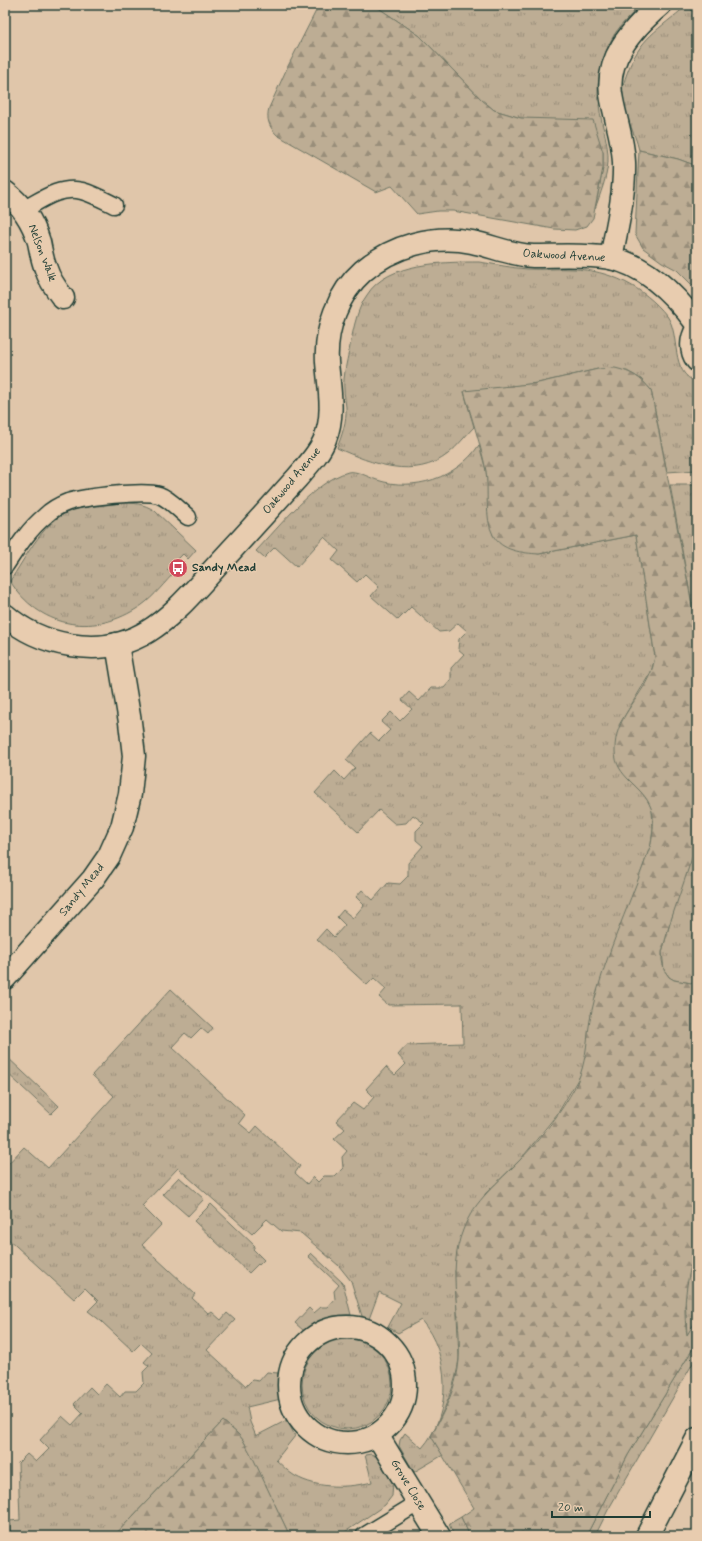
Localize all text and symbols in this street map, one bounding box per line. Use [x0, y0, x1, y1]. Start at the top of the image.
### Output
street label: Nelson Walk [24, 222, 60, 284]
street label: Oakwood Avenue [522, 246, 606, 266]
street label: Oakwood Avenue [259, 444, 325, 518]
bus stop icon: Sandy Mead [167, 557, 189, 579]
place label: Sandy Mead [192, 560, 256, 576]
street label: Sandy Mead [56, 860, 108, 920]
street label: Grove Close [386, 1456, 430, 1514]
scale bar [552, 1493, 650, 1519]
text: 20 m [558, 1500, 584, 1516]

